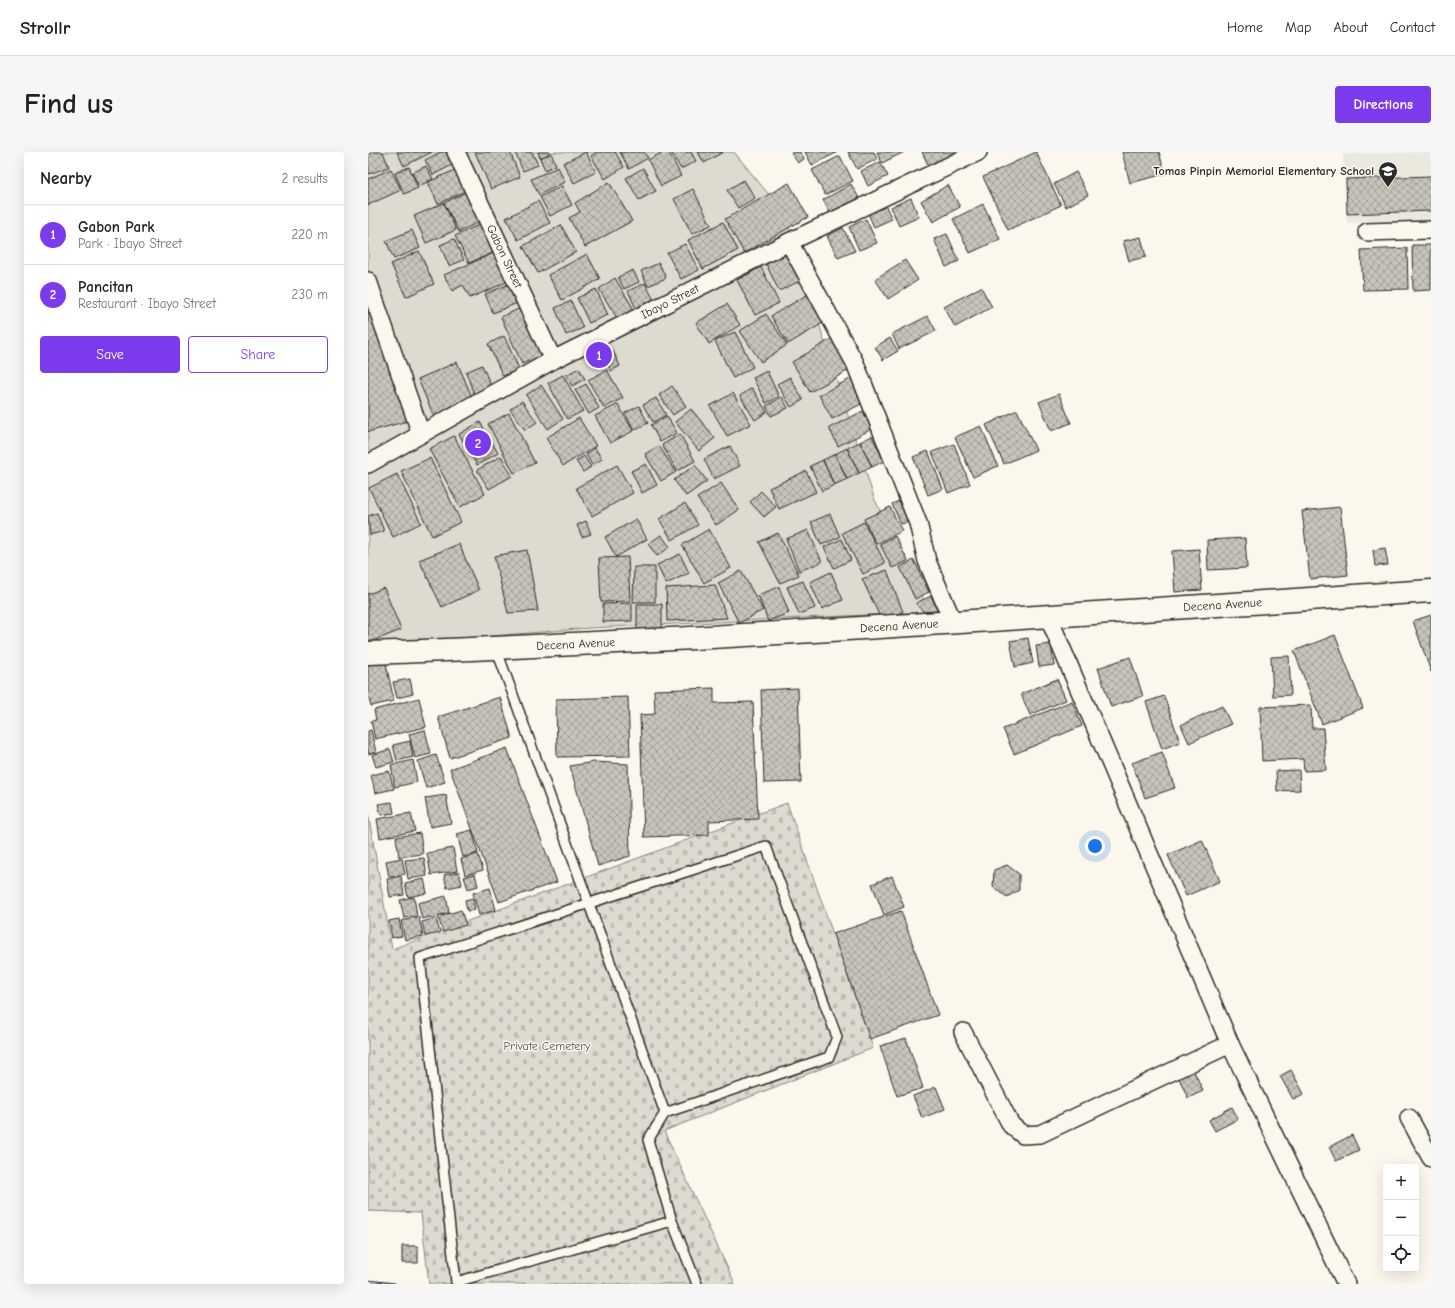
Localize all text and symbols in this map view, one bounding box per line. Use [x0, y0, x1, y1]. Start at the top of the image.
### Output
text: Strollr [20, 17, 70, 39]
text: Home [1227, 19, 1263, 36]
text: Map [1285, 19, 1311, 36]
text: About [1333, 19, 1368, 36]
text: Contact [1390, 19, 1435, 36]
button: Directions [1335, 86, 1431, 123]
text: Find us [24, 88, 113, 120]
school or university icon: Tomas Pinpin Memorial Elementary School [1377, 160, 1399, 188]
place label: Tomas Pinpin Memorial Elementary School [1153, 164, 1374, 178]
text: Nearby [40, 169, 91, 188]
text: 2 results [281, 171, 328, 186]
text: Gabon Park [78, 218, 155, 236]
street label: Gabon Street [484, 222, 526, 291]
text: 1 [50, 227, 56, 242]
text: 220 m [291, 227, 328, 242]
text: Park · Ibayo Street [78, 236, 182, 251]
text: Pancitan [78, 278, 133, 296]
street label: Ibayo Street [639, 281, 702, 322]
text: 2 [50, 287, 56, 302]
text: 230 m [292, 287, 328, 302]
text: Restaurant · Ibayo Street [78, 296, 216, 311]
button: Save [40, 336, 180, 373]
button: Share [188, 336, 328, 373]
pin: 1 [586, 340, 612, 370]
pin: 2 [465, 428, 491, 458]
street label: Decena Avenue [1183, 595, 1262, 614]
street label: Decena Avenue [860, 616, 939, 635]
street label: Decena Avenue [536, 635, 616, 653]
your location [1085, 836, 1105, 856]
park label: Private Cemetery [504, 1039, 591, 1053]
map controls [1383, 1164, 1419, 1272]
button: + [1383, 1164, 1419, 1200]
button: − [1383, 1200, 1419, 1236]
button: locate [1383, 1236, 1419, 1272]

